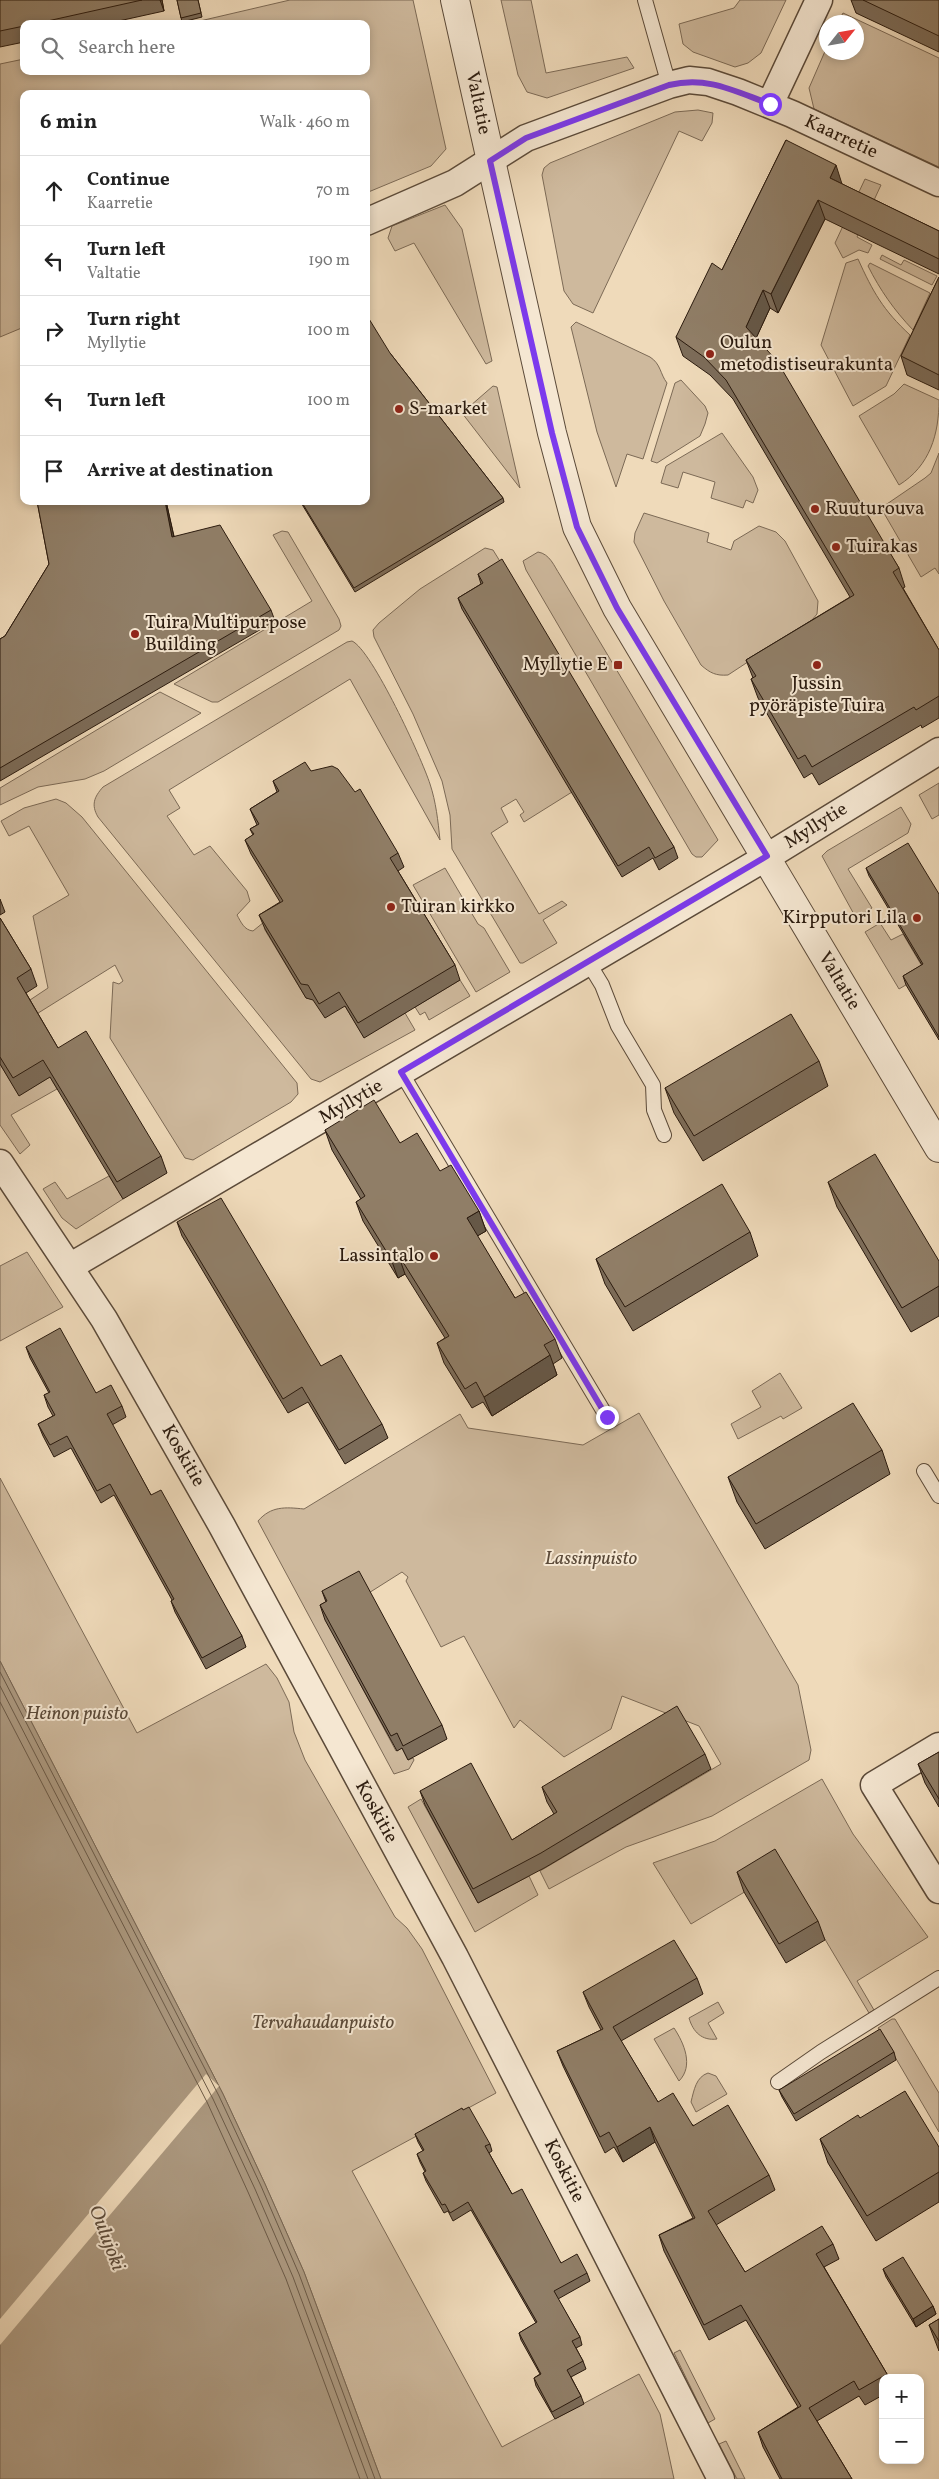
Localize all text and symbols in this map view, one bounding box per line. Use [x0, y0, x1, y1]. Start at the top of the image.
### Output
north arrow [819, 15, 864, 60]
search box [20, 20, 370, 75]
icon: search [38, 34, 66, 62]
text: Search here [78, 35, 175, 61]
street label: Valtatie [459, 69, 497, 137]
route start [759, 93, 782, 116]
text: 6 min [40, 108, 97, 137]
street label: Kaarretie [800, 109, 882, 165]
text: Walk · 460 m [260, 112, 350, 134]
text: Continue [87, 167, 170, 193]
icon: ahead [40, 177, 68, 205]
text: 70 m [316, 180, 350, 202]
text: Kaarretie [87, 193, 153, 215]
text: Turn left [87, 237, 166, 263]
icon: left [40, 247, 68, 275]
text: 190 m [308, 250, 350, 272]
text: Valtatie [87, 263, 141, 285]
text: Turn right [87, 307, 180, 333]
icon: right [40, 317, 68, 345]
text: 100 m [307, 320, 350, 342]
place label: Oulun metodistiseurakunta [720, 330, 893, 378]
text: Myllytie [87, 333, 146, 355]
marker: Oulun metodistiseurakunta [704, 348, 716, 360]
icon: left [40, 387, 68, 415]
text: Turn left [87, 388, 166, 414]
text: 100 m [307, 390, 350, 412]
place label: S-market [409, 396, 488, 422]
marker: S-market [393, 403, 405, 415]
icon: arrive [40, 457, 68, 485]
text: Arrive at destination [87, 458, 273, 484]
place label: Ruuturouva [825, 496, 925, 522]
marker: Ruuturouva [809, 503, 821, 515]
place label: Tuirakas [846, 534, 918, 560]
marker: Tuirakas [830, 541, 842, 553]
place label: Tuira Multipurpose Building [145, 610, 307, 658]
marker: Tuira Multipurpose Building [129, 628, 141, 640]
place label: Myllytie E [523, 652, 608, 678]
marker: Myllytie E [612, 659, 624, 671]
marker: Jussin pyöräpiste Tuira [811, 659, 823, 671]
place label: Jussin pyöräpiste Tuira [749, 671, 885, 719]
street label: Myllytie [779, 796, 853, 856]
place label: Tuiran kirkko [401, 894, 515, 920]
marker: Tuiran kirkko [385, 901, 397, 913]
place label: Kirpputori Lila [782, 905, 907, 931]
marker: Kirpputori Lila [911, 912, 923, 924]
street label: Valtatie [811, 947, 867, 1015]
street label: Myllytie [314, 1073, 388, 1131]
place label: Lassintalo [339, 1243, 424, 1269]
marker: Lassintalo [428, 1250, 440, 1262]
route end [596, 1406, 619, 1429]
street label: Koskitie [155, 1420, 211, 1492]
park label: Lassinpuisto [545, 1546, 638, 1572]
park label: Heinon puisto [26, 1701, 129, 1727]
street label: Koskitie [348, 1776, 404, 1848]
park label: Tervahaudanpuisto [252, 2010, 394, 2036]
street label: Koskitie [537, 2135, 591, 2207]
water label: Oulujoki [81, 2201, 132, 2276]
map controls [879, 2374, 924, 2464]
button: + [879, 2374, 924, 2419]
button: − [879, 2419, 924, 2464]

